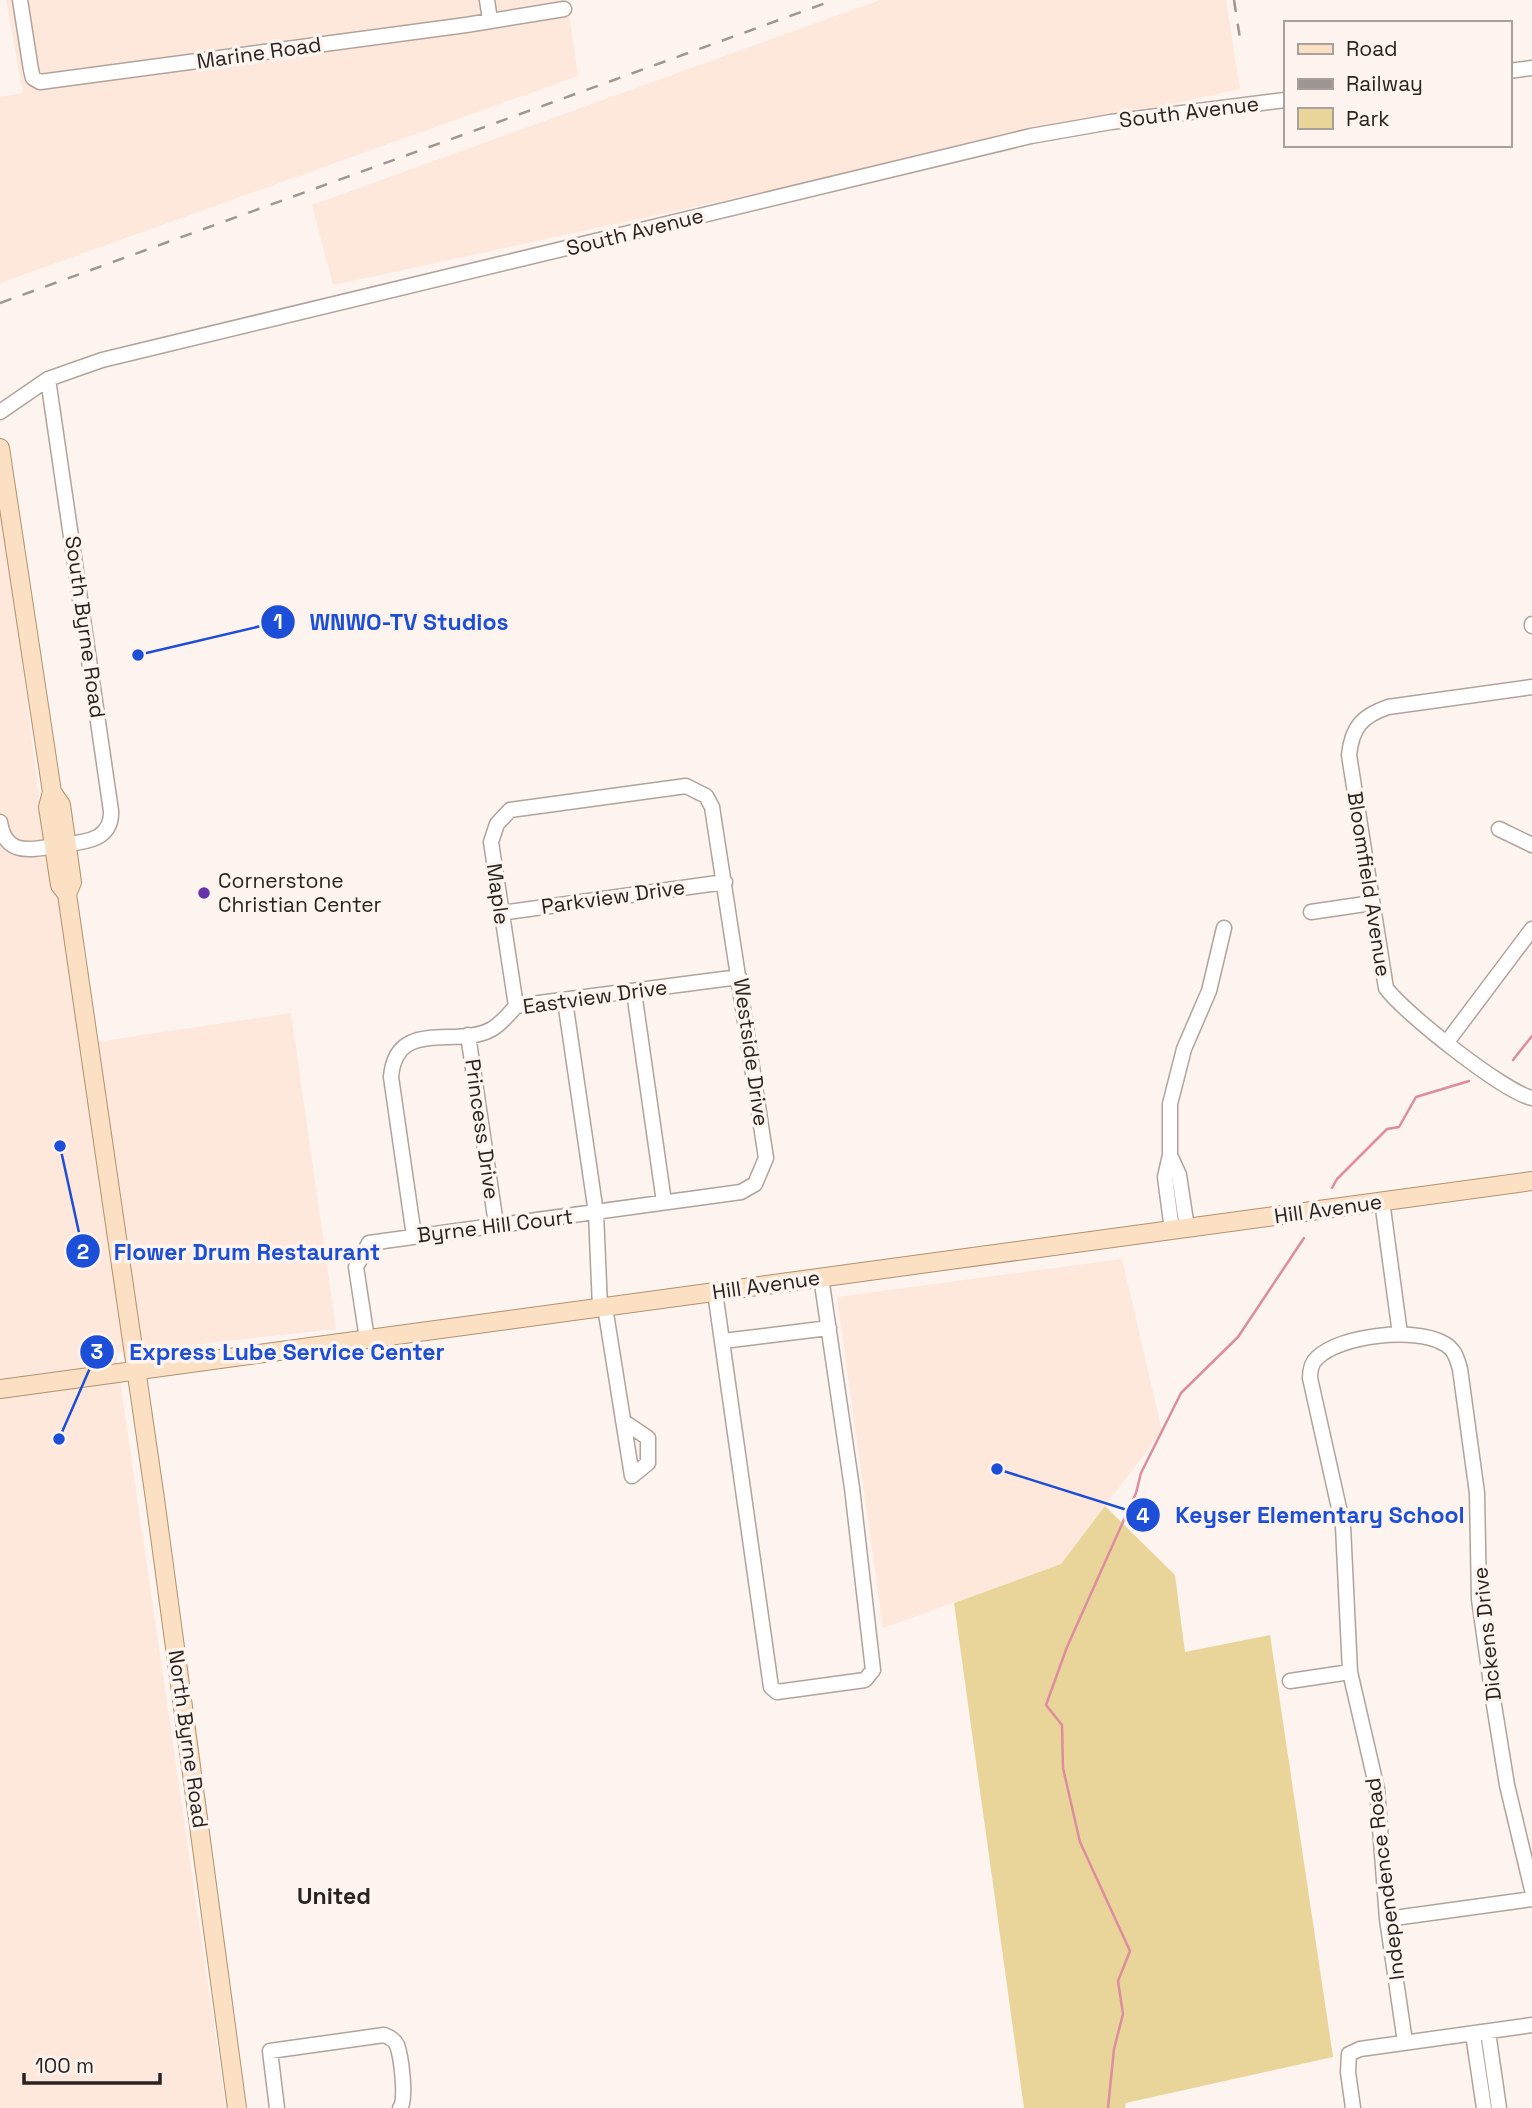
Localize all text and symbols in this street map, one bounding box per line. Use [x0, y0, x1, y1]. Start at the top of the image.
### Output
legend [1284, 21, 1511, 147]
street label: Marine Road [195, 30, 323, 75]
text: Road [1346, 35, 1398, 62]
text: Railway [1346, 70, 1423, 97]
street label: South Avenue [1118, 90, 1260, 133]
text: Park [1346, 105, 1390, 132]
street label: South Avenue [563, 201, 706, 262]
street label: South Byrne Road [59, 534, 112, 720]
callout: WNWO-TV Studios [261, 600, 523, 644]
text: WNWO-TV Studios [309, 607, 509, 637]
text: 1 [273, 608, 283, 635]
street label: Bloomfield Avenue [1342, 789, 1397, 978]
street label: Maple [481, 862, 516, 926]
place label: Cornerstone Christian Center [218, 867, 382, 918]
street label: Parkview Drive [539, 873, 687, 920]
marker: Cornerstone Christian Center [196, 885, 212, 901]
street label: Eastview Drive [521, 973, 669, 1020]
street label: Westside Drive [728, 976, 775, 1128]
street label: Princess Drive [459, 1057, 506, 1201]
street label: Hill Avenue [1272, 1188, 1384, 1229]
street label: Byrne Hill Court [415, 1203, 574, 1248]
callout: Flower Drum Restaurant [65, 1229, 395, 1273]
text: Flower Drum Restaurant [114, 1237, 380, 1267]
text: 2 [77, 1238, 89, 1265]
street label: Hill Avenue [710, 1264, 822, 1305]
callout: Express Lube Service Center [80, 1330, 458, 1374]
text: Express Lube Service Center [129, 1337, 445, 1367]
text: 3 [91, 1338, 103, 1365]
callout: Keyser Elementary School [1126, 1493, 1478, 1537]
text: Keyser Elementary School [1175, 1500, 1465, 1530]
text: 4 [1136, 1502, 1150, 1529]
street label: Dickens Drive [1466, 1566, 1507, 1702]
street label: North Byrne Road [163, 1648, 214, 1830]
street label: Independence Road [1359, 1776, 1410, 1982]
district label: United [297, 1881, 371, 1911]
scale bar [24, 2042, 161, 2086]
text: 100 m [35, 2052, 94, 2079]

